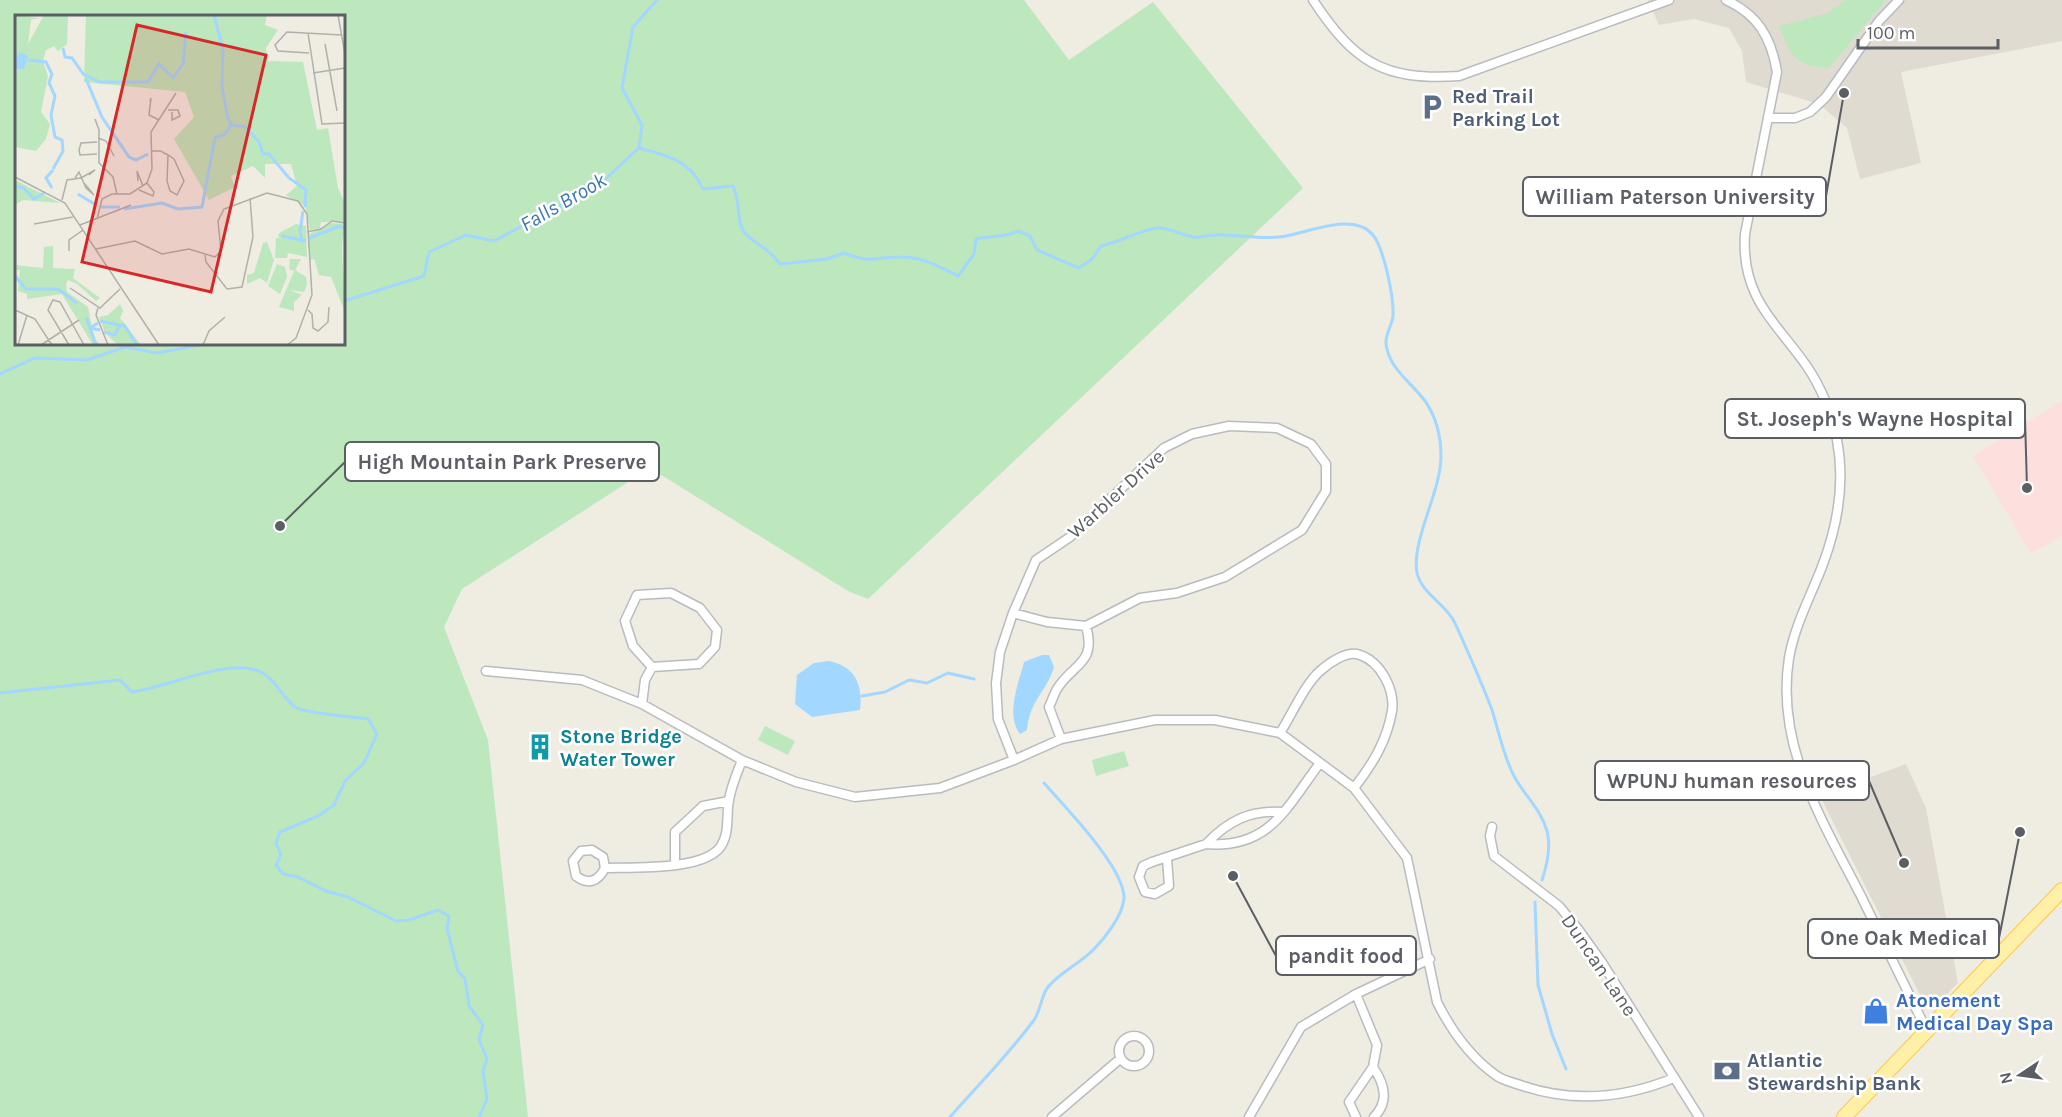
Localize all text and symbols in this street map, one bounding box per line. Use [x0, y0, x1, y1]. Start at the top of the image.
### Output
scale bar [1858, 12, 1998, 50]
inset map [15, 15, 345, 345]
text: 100 m [1867, 22, 1915, 44]
place label: Red Trail Parking Lot [1452, 85, 1560, 131]
parking icon: Red Trail Parking Lot [1417, 92, 1447, 122]
water label: Falls Brook [516, 168, 611, 236]
callout: William Paterson University [1523, 177, 1826, 216]
text: William Paterson University [1535, 185, 1815, 209]
callout: St. Joseph's Wayne Hospital [1725, 399, 2025, 438]
text: St. Joseph's Wayne Hospital [1737, 407, 2013, 431]
callout: High Mountain Park Preserve [345, 442, 659, 481]
street label: Warbler Drive [1063, 445, 1169, 543]
text: High Mountain Park Preserve [357, 450, 647, 474]
place label: Stone Bridge Water Tower [560, 725, 682, 771]
building icon: Stone Bridge Water Tower [525, 732, 555, 762]
callout: WPUNJ human resources [1595, 761, 1869, 800]
text: WPUNJ human resources [1607, 769, 1857, 793]
street label: Duncan Lane [1556, 910, 1642, 1020]
callout: One Oak Medical [1808, 919, 1999, 958]
text: One Oak Medical [1820, 926, 1988, 950]
callout: pandit food [1276, 936, 1416, 975]
text: pandit food [1288, 944, 1404, 968]
place label: Atonement Medical Day Spa [1896, 989, 2054, 1035]
shop icon: Atonement Medical Day Spa [1861, 996, 1891, 1026]
north arrow [1990, 1045, 2050, 1105]
place label: Atlantic Stewardship Bank [1747, 1049, 1921, 1095]
bank icon: Atlantic Stewardship Bank [1712, 1056, 1742, 1086]
text: N [1995, 1071, 2016, 1086]

